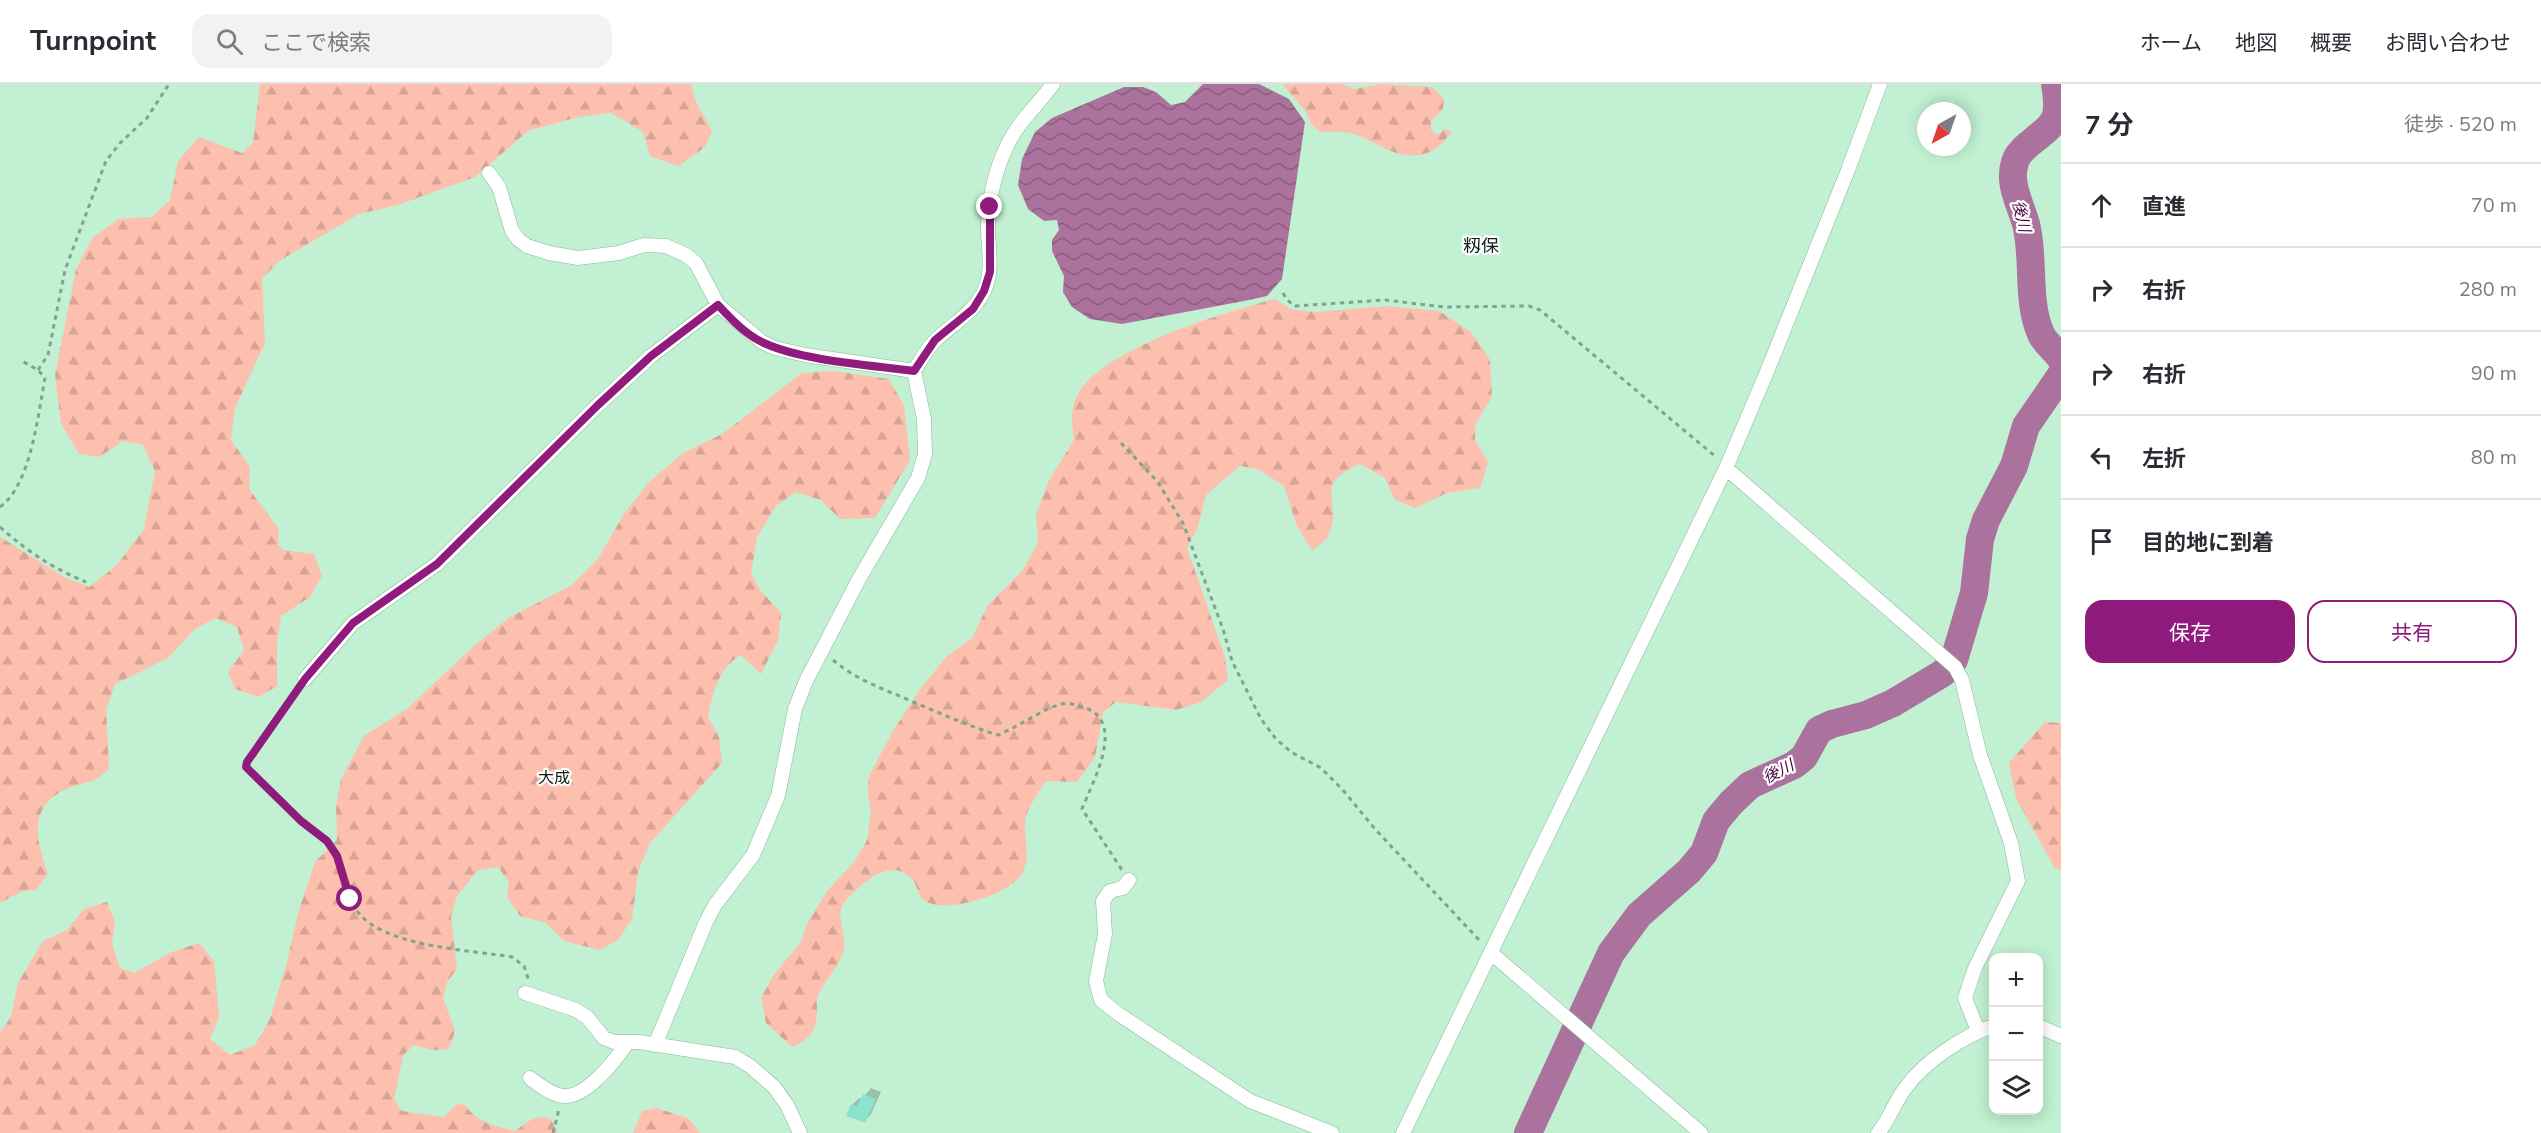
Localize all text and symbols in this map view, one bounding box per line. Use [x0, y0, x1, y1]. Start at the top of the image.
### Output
search box [192, 14, 612, 68]
text: Turnpoint [30, 22, 156, 60]
icon: search [213, 25, 246, 58]
text: ここで検索 [261, 28, 371, 58]
text: ホーム [2140, 29, 2202, 57]
text: 地図 [2235, 29, 2277, 57]
text: 概要 [2310, 29, 2352, 57]
text: お問い合わせ [2385, 29, 2511, 57]
north arrow [1917, 102, 1971, 156]
text: 7 分 [2085, 108, 2134, 143]
text: 徒歩 · 520 m [2404, 111, 2517, 138]
icon: ahead [2085, 189, 2118, 222]
text: 直進 [2142, 192, 2186, 222]
text: 70 m [2471, 192, 2517, 219]
route end [976, 193, 1002, 219]
water label: 後川 [2007, 198, 2036, 236]
district label: 籾保 [1463, 234, 1499, 258]
icon: right [2085, 273, 2118, 306]
text: 右折 [2142, 276, 2186, 306]
text: 280 m [2459, 276, 2517, 303]
icon: right [2085, 357, 2118, 390]
text: 右折 [2142, 360, 2186, 390]
text: 90 m [2471, 360, 2517, 387]
icon: left [2085, 441, 2118, 474]
text: 左折 [2142, 444, 2186, 474]
text: 80 m [2471, 444, 2517, 471]
icon: arrive [2085, 525, 2118, 558]
text: 目的地に到着 [2142, 528, 2274, 558]
button: 保存 [2085, 600, 2295, 663]
button: 共有 [2307, 600, 2517, 663]
water label: 後川 [1759, 754, 1799, 789]
district label: 大成 [538, 767, 570, 789]
route start [336, 885, 362, 911]
map controls [1989, 953, 2043, 1115]
button: + [1989, 953, 2043, 1007]
button: − [1989, 1007, 2043, 1061]
button: layers [1989, 1061, 2043, 1115]

